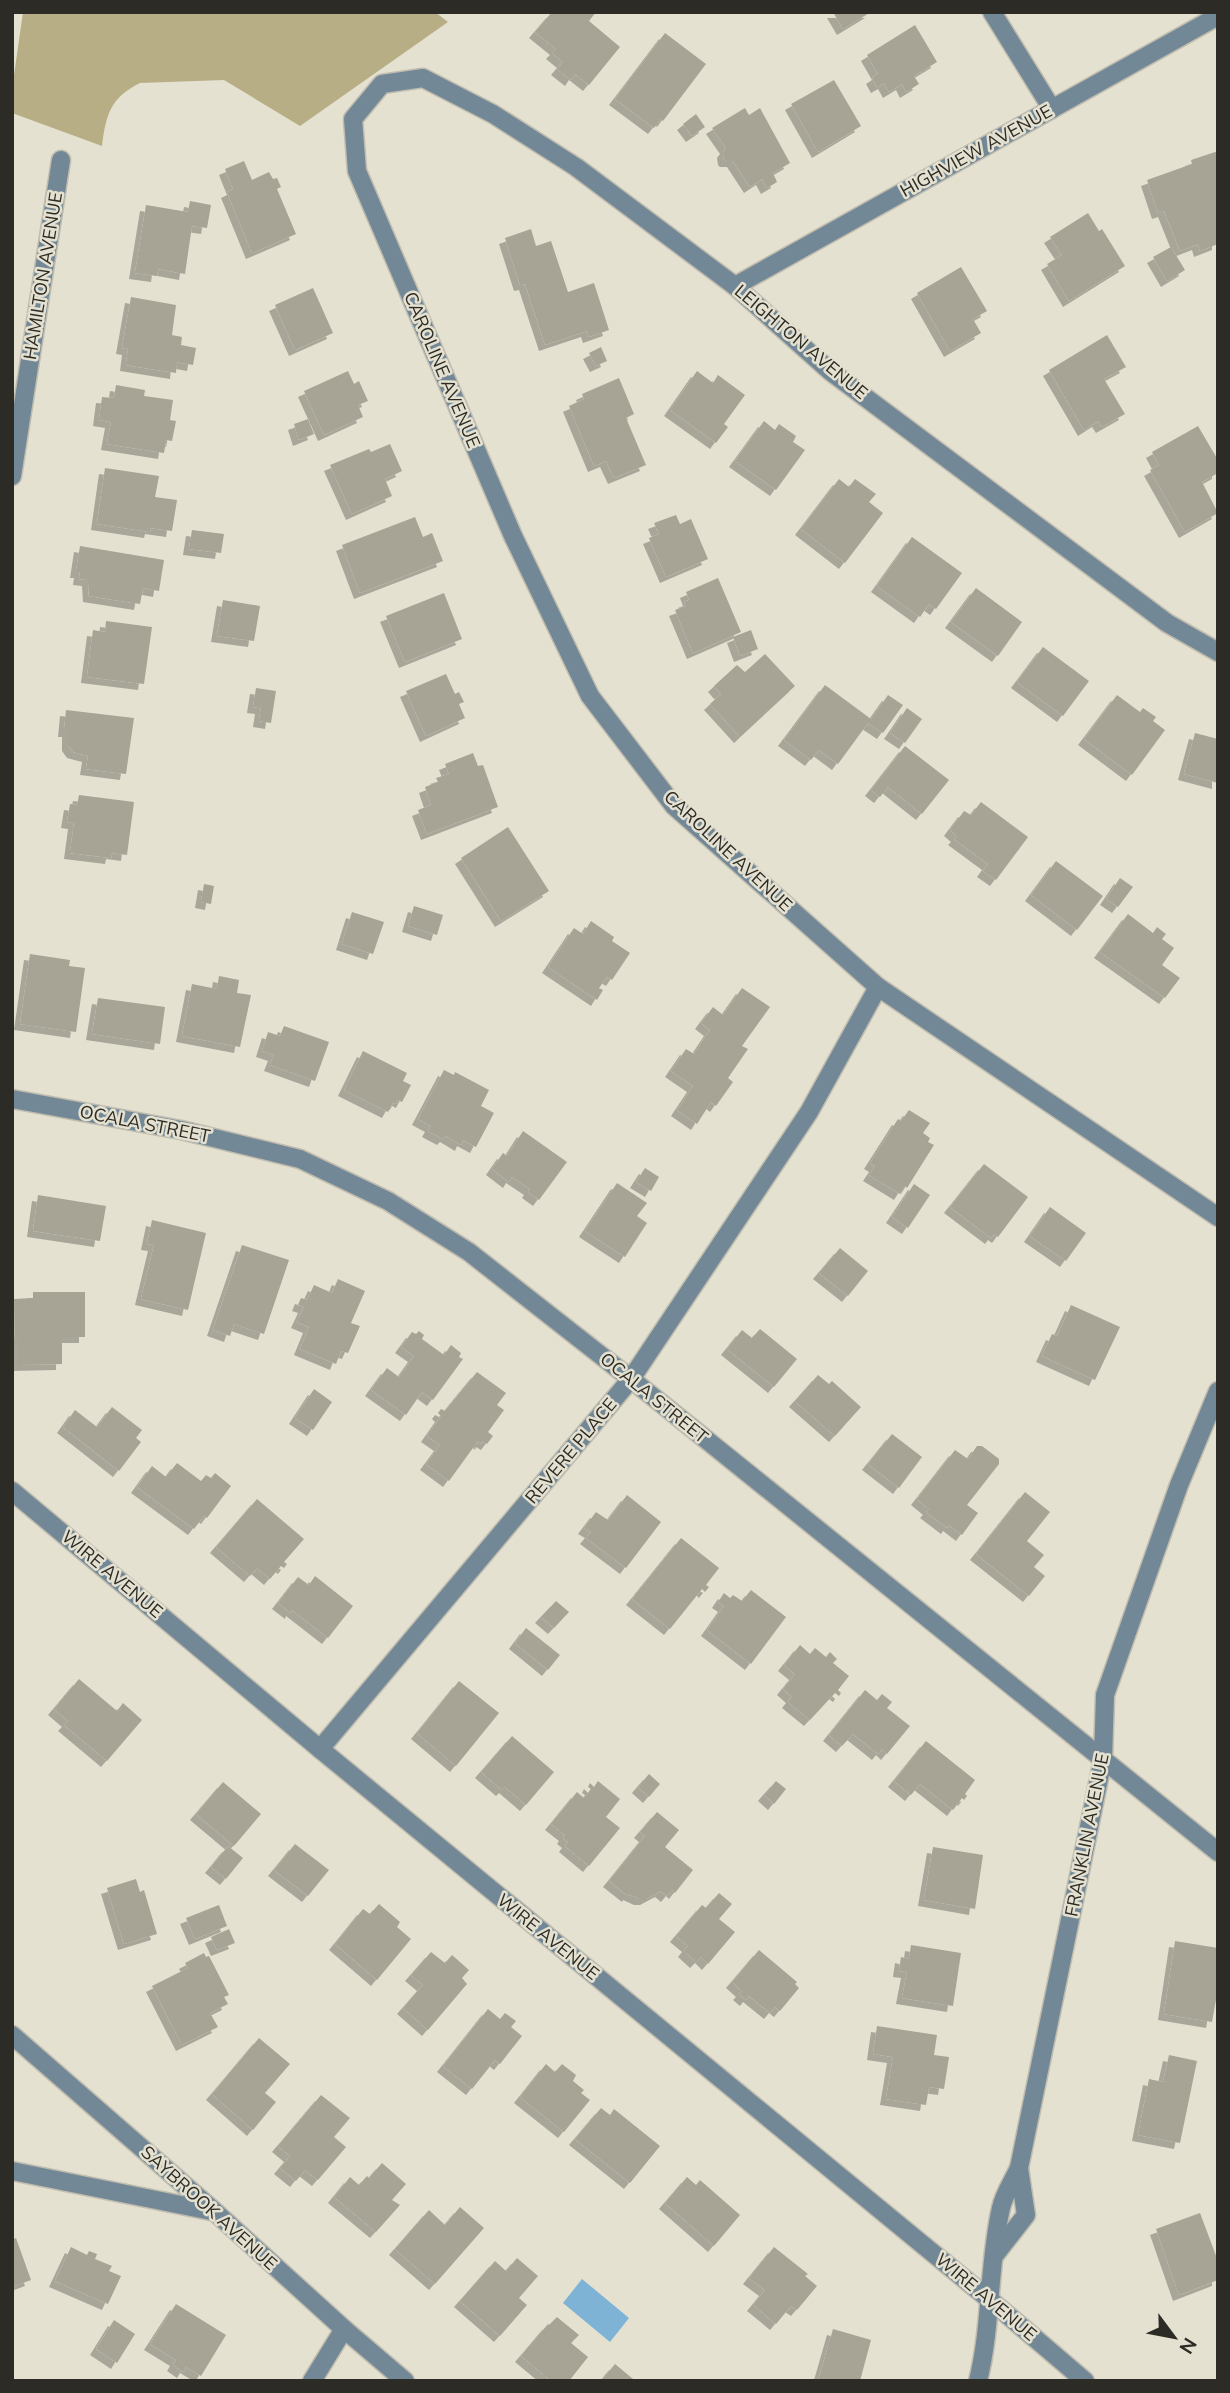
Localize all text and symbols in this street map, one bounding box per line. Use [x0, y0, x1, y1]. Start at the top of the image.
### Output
street label: HIGHVIEW AVENUE [896, 99, 1056, 202]
street label: HAMILTON AVENUE [18, 191, 67, 361]
street label: LEIGHTON AVENUE [730, 279, 873, 404]
street label: CAROLINE AVENUE [399, 288, 486, 451]
street label: CAROLINE AVENUE [659, 785, 797, 916]
street label: OCALA STREET [78, 1100, 212, 1147]
street label: OCALA STREET [596, 1347, 713, 1448]
street label: REVERE PLACE [520, 1393, 621, 1508]
street label: WIRE AVENUE [57, 1525, 168, 1623]
street label: FRANKLIN AVENUE [1059, 1751, 1114, 1918]
street label: WIRE AVENUE [493, 1888, 604, 1985]
street label: SAYBROOK AVENUE [136, 2140, 282, 2275]
street label: WIRE AVENUE [931, 2248, 1042, 2346]
north arrow [1139, 2302, 1209, 2372]
text: N [1174, 2334, 1202, 2358]

